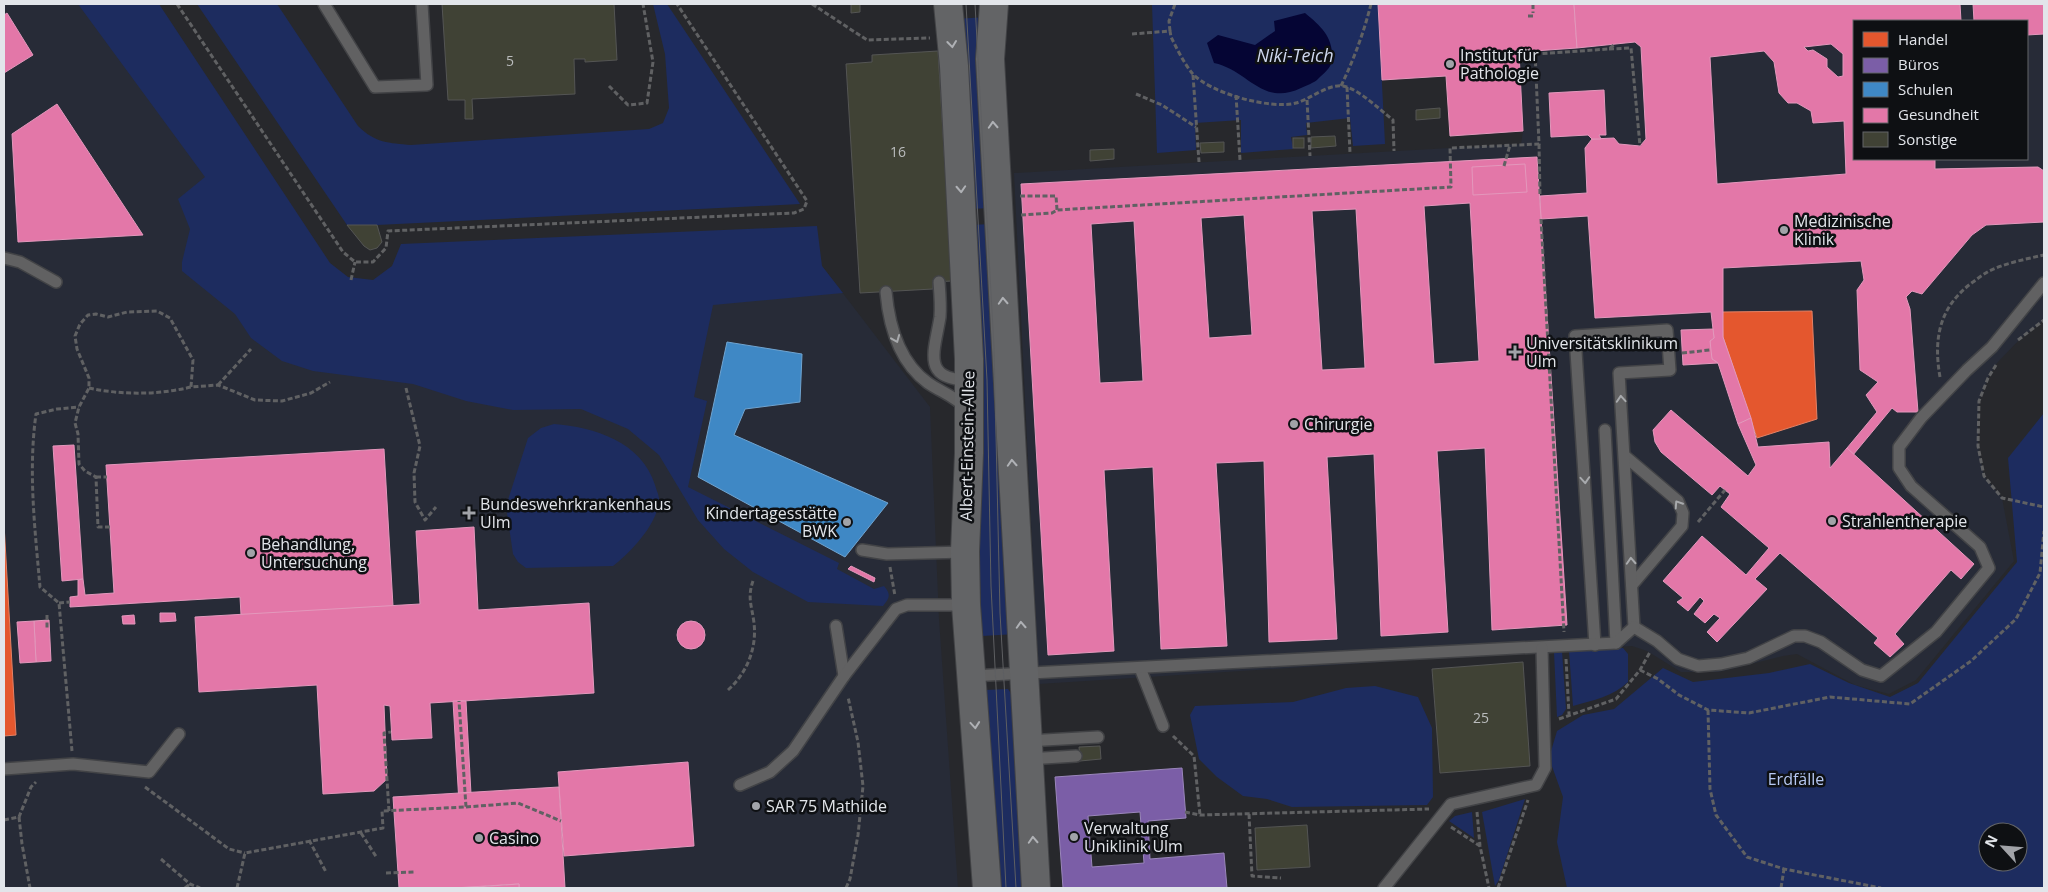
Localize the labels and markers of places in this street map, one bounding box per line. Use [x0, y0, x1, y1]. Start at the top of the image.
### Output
place label: Institut für Pathologie [1460, 44, 1539, 84]
marker: Institut für Pathologie [1444, 58, 1456, 70]
place label: Medizinische Klinik [1794, 210, 1891, 250]
marker: Medizinische Klinik [1778, 224, 1790, 236]
place label: Universitätsklinikum Ulm [1526, 332, 1678, 372]
marker: Universitätsklinikum Ulm [1508, 345, 1522, 359]
place label: Chirurgie [1304, 413, 1373, 435]
marker: Chirurgie [1288, 418, 1300, 430]
place label: Bundeswehrkrankenhaus Ulm [480, 493, 671, 533]
place label: Kindertagesstätte BWK [706, 502, 837, 542]
marker: Bundeswehrkrankenhaus Ulm [462, 506, 476, 520]
place label: Strahlentherapie [1842, 510, 1967, 532]
marker: Strahlentherapie [1826, 515, 1838, 527]
marker: Kindertagesstätte BWK [841, 516, 853, 528]
place label: Behandlung, Untersuchung [261, 533, 367, 573]
marker: Behandlung, Untersuchung [245, 547, 257, 559]
place label: SAR 75 Mathilde [766, 795, 887, 817]
marker: SAR 75 Mathilde [750, 800, 762, 812]
place label: Verwaltung Uniklinik Ulm [1084, 817, 1183, 857]
place label: Casino [489, 827, 539, 849]
marker: Verwaltung Uniklinik Ulm [1068, 831, 1080, 843]
marker: Casino [473, 832, 485, 844]

